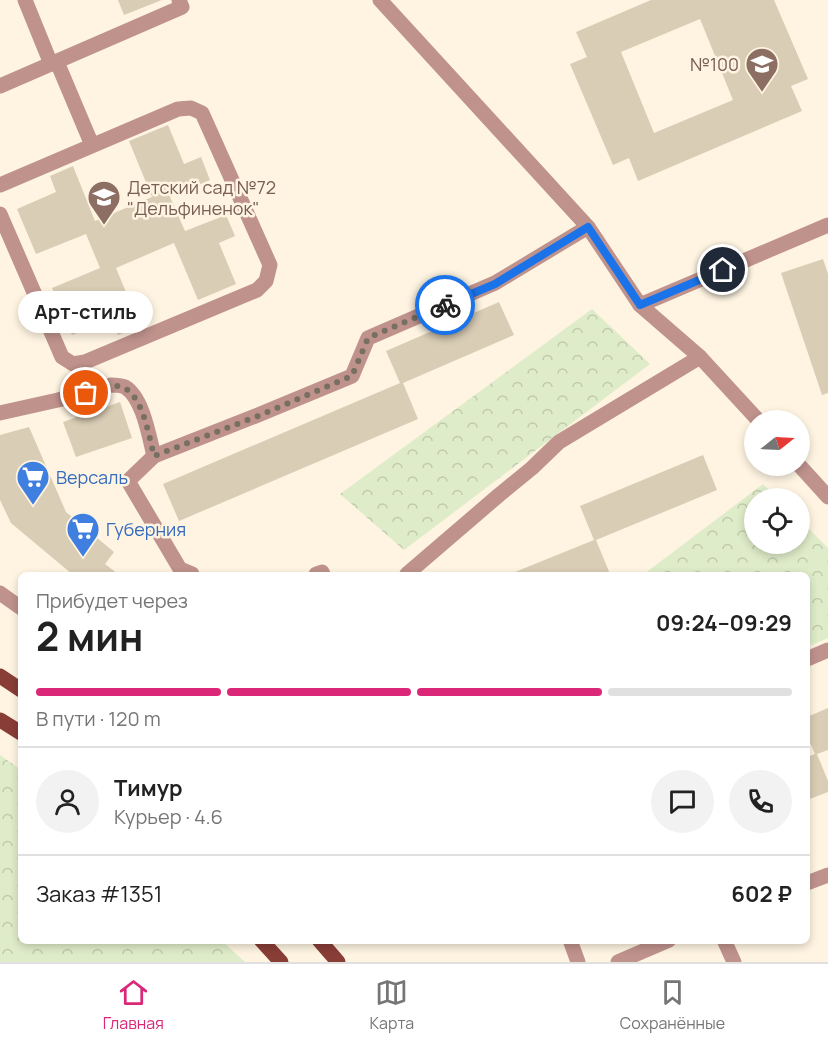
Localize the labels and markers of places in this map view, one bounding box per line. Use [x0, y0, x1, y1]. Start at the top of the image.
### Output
school or university icon: №100 [744, 46, 780, 93]
place label: №100 [690, 52, 739, 76]
place label: Детский сад №72 "Дельфиненок" [127, 175, 276, 220]
school or university icon: Детский сад №72 "Дельфиненок" [86, 179, 122, 226]
pin [697, 244, 748, 295]
callout: Арт-стиль [19, 291, 154, 333]
pin [60, 367, 111, 418]
supermarket icon: Версаль [15, 459, 51, 506]
place label: Версаль [56, 465, 128, 489]
supermarket icon: Губерния [65, 511, 101, 558]
place label: Губерния [106, 517, 186, 541]

